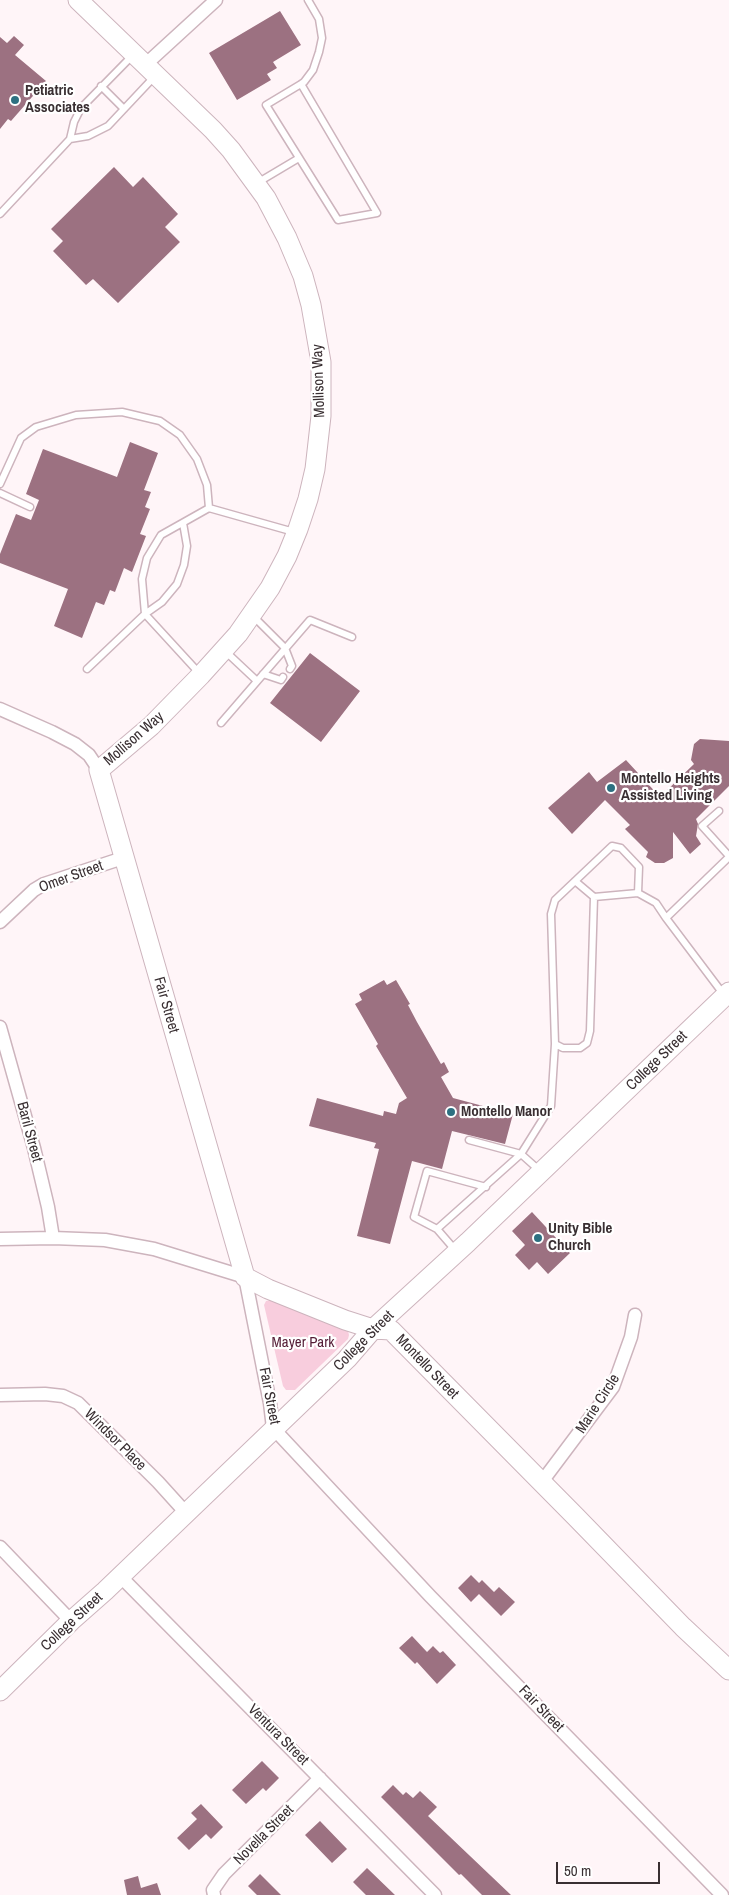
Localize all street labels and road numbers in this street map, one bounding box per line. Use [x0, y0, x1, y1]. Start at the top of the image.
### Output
street label: Mollison Way [309, 344, 329, 418]
street label: Mollison Way [100, 708, 168, 770]
street label: Omer Street [36, 857, 106, 897]
street label: Fair Street [149, 975, 183, 1035]
street label: College Street [623, 1027, 691, 1095]
street label: Baril Street [12, 1100, 46, 1164]
street label: College Street [330, 1307, 398, 1375]
street label: Montello Street [392, 1331, 462, 1403]
street label: Fair Street [255, 1366, 283, 1426]
street label: Marie Circle [572, 1371, 624, 1437]
street label: Windsor Place [80, 1405, 150, 1475]
street label: College Street [37, 1589, 107, 1655]
street label: Fair Street [515, 1682, 567, 1736]
street label: Ventura Street [244, 1701, 312, 1769]
street label: Novella Street [230, 1801, 298, 1869]

